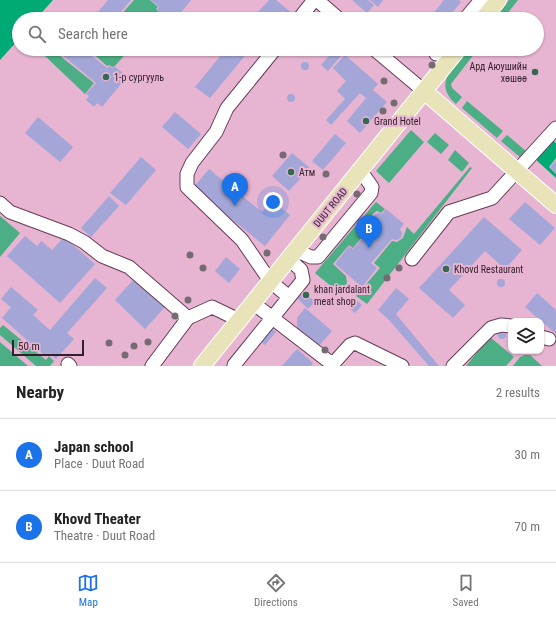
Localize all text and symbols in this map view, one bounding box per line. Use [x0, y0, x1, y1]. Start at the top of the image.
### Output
search box [12, 12, 544, 56]
icon: search [26, 23, 48, 45]
text: Search here [58, 25, 128, 43]
place label: Ард Аюушийн хөшөө [469, 61, 527, 84]
marker: Ард Аюушийн хөшөө [530, 67, 540, 77]
marker: 1-р сургууль [101, 72, 111, 82]
place label: 1-р сургууль [114, 72, 164, 83]
marker: Grand Hotel [361, 116, 371, 126]
place label: Grand Hotel [374, 116, 421, 127]
marker: Атм [286, 167, 296, 177]
place label: Атм [299, 167, 315, 178]
pin: A [222, 173, 248, 206]
street label: DUUT ROAD [311, 185, 350, 229]
your location [263, 192, 283, 212]
pin: B [356, 215, 382, 248]
marker: Khovd Restaurant [441, 264, 451, 274]
place label: Khovd Restaurant [454, 264, 523, 275]
place label: khan jardalant meat shop [314, 284, 370, 307]
marker: khan jardalant meat shop [301, 290, 311, 300]
map controls [508, 318, 544, 354]
button: layers [508, 318, 544, 354]
scale bar [12, 338, 84, 357]
text: 50 m [18, 340, 40, 353]
text: Nearby [16, 382, 64, 402]
text: 2 results [496, 385, 540, 400]
text: Japan school [54, 438, 134, 456]
text: A [25, 447, 33, 462]
text: 30 m [514, 447, 540, 462]
text: Place · Duut Road [54, 456, 145, 471]
text: Khovd Theater [54, 510, 141, 528]
text: B [25, 519, 33, 534]
text: 70 m [514, 519, 540, 534]
text: Theatre · Duut Road [54, 528, 155, 543]
tab: Map [77, 572, 99, 609]
tab: Directions [254, 572, 298, 609]
tab: Saved [453, 572, 479, 609]

